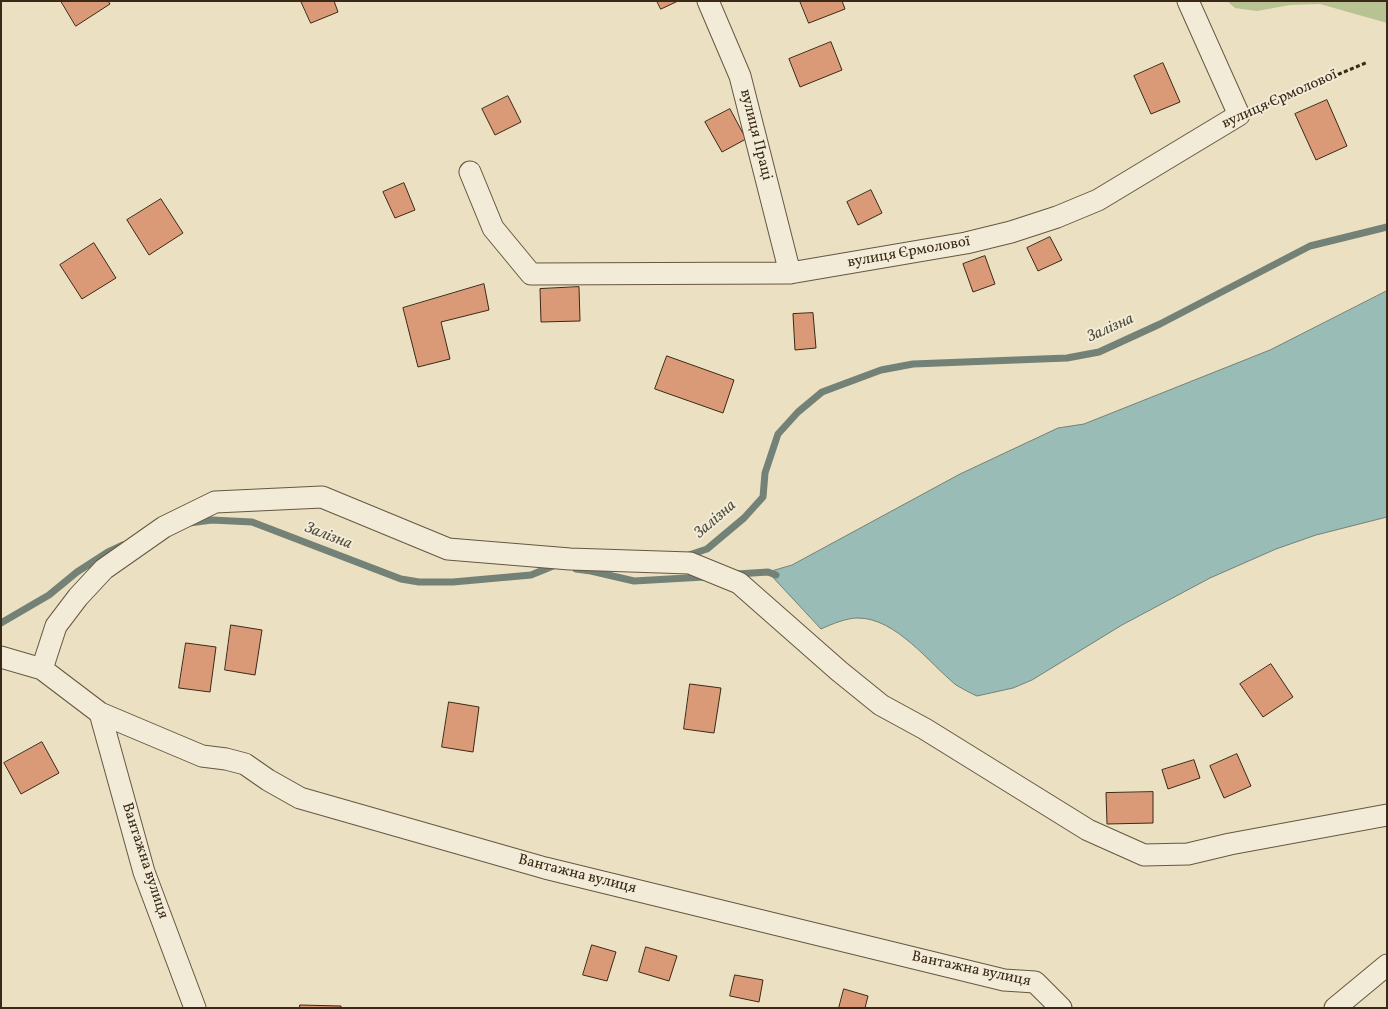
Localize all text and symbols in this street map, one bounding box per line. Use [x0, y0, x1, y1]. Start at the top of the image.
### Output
street label: вулиця Єрмолової [1220, 66, 1340, 134]
street label: вулиця Праці [735, 88, 775, 182]
street label: вулиця Єрмолової [846, 233, 972, 273]
water label: Залізна [1085, 310, 1137, 348]
water label: Залізна [691, 497, 741, 543]
water label: Залізна [302, 519, 354, 555]
street label: Вантажна вулиця [117, 801, 171, 921]
street label: Вантажна вулиця [516, 852, 638, 898]
street label: Вантажна вулиця [910, 949, 1032, 991]

